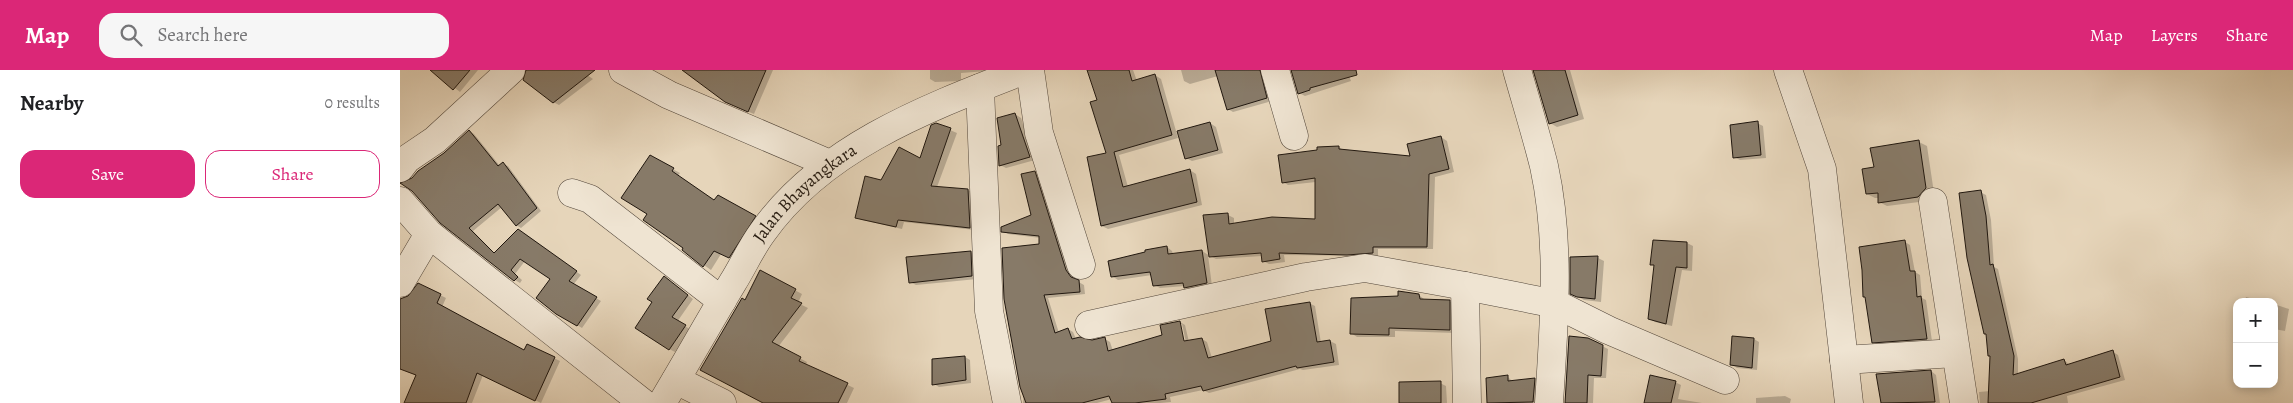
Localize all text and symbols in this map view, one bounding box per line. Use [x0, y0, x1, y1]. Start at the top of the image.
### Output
search box [99, 13, 449, 58]
text: Map [25, 19, 69, 51]
icon: search [117, 21, 145, 49]
text: Search here [157, 22, 248, 48]
text: Map [2090, 23, 2123, 47]
text: Layers [2151, 23, 2198, 47]
text: Share [2226, 23, 2268, 47]
text: Nearby [20, 89, 83, 117]
text: 0 results [324, 92, 380, 114]
street label: Jalan Bhayangkara [747, 138, 862, 247]
button: Save [20, 150, 195, 198]
button: Share [205, 150, 380, 198]
map controls [2233, 298, 2278, 388]
button: + [2233, 298, 2278, 343]
button: − [2233, 343, 2278, 388]

